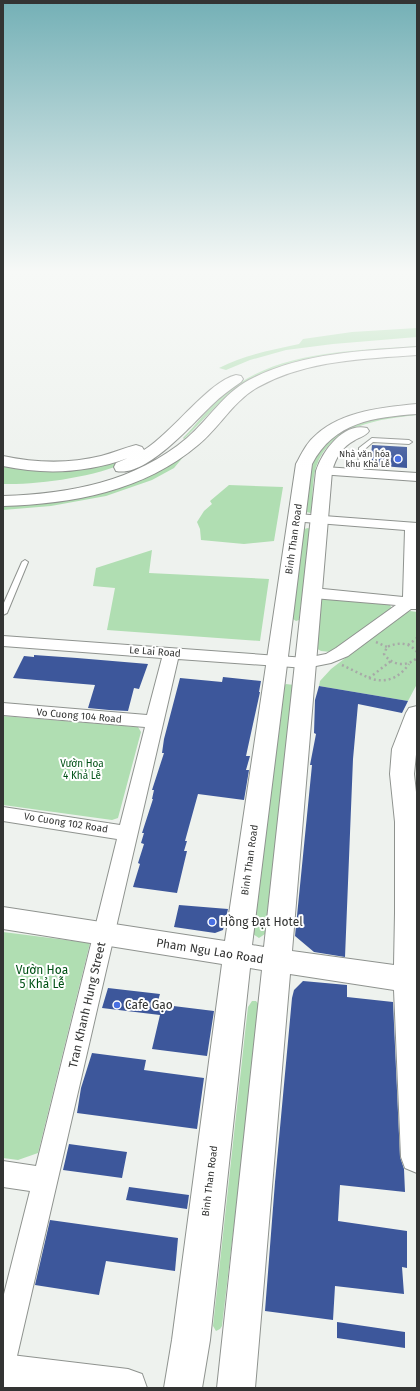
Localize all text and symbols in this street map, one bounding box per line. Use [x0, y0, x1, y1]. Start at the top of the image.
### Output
place label: Nhà văn hóa khu Khả Lễ [339, 449, 390, 469]
marker: Nhà văn hóa khu Khả Lễ [393, 454, 403, 464]
street label: Binh Than Road [283, 503, 305, 575]
street label: Le Lai Road [129, 644, 181, 660]
street label: Vo Cuong 104 Road [36, 706, 122, 726]
park label: Vườn Hoa 4 Khả Lễ [60, 758, 104, 782]
street label: Vo Cuong 102 Road [23, 810, 109, 836]
street label: Binh Than Road [239, 824, 261, 896]
place label: Hồng Đạt Hotel [220, 914, 303, 929]
marker: Hồng Đạt Hotel [207, 917, 217, 927]
street label: Pham Ngu Lao Road [155, 936, 265, 966]
street label: Tran Khanh Hung Street [66, 940, 108, 1069]
park label: Vườn Hoa 5 Khả Lễ [16, 963, 68, 991]
place label: Cafe Gạo [125, 998, 173, 1012]
marker: Cafe Gạo [112, 1000, 122, 1010]
street label: Binh Than Road [200, 1145, 220, 1217]

